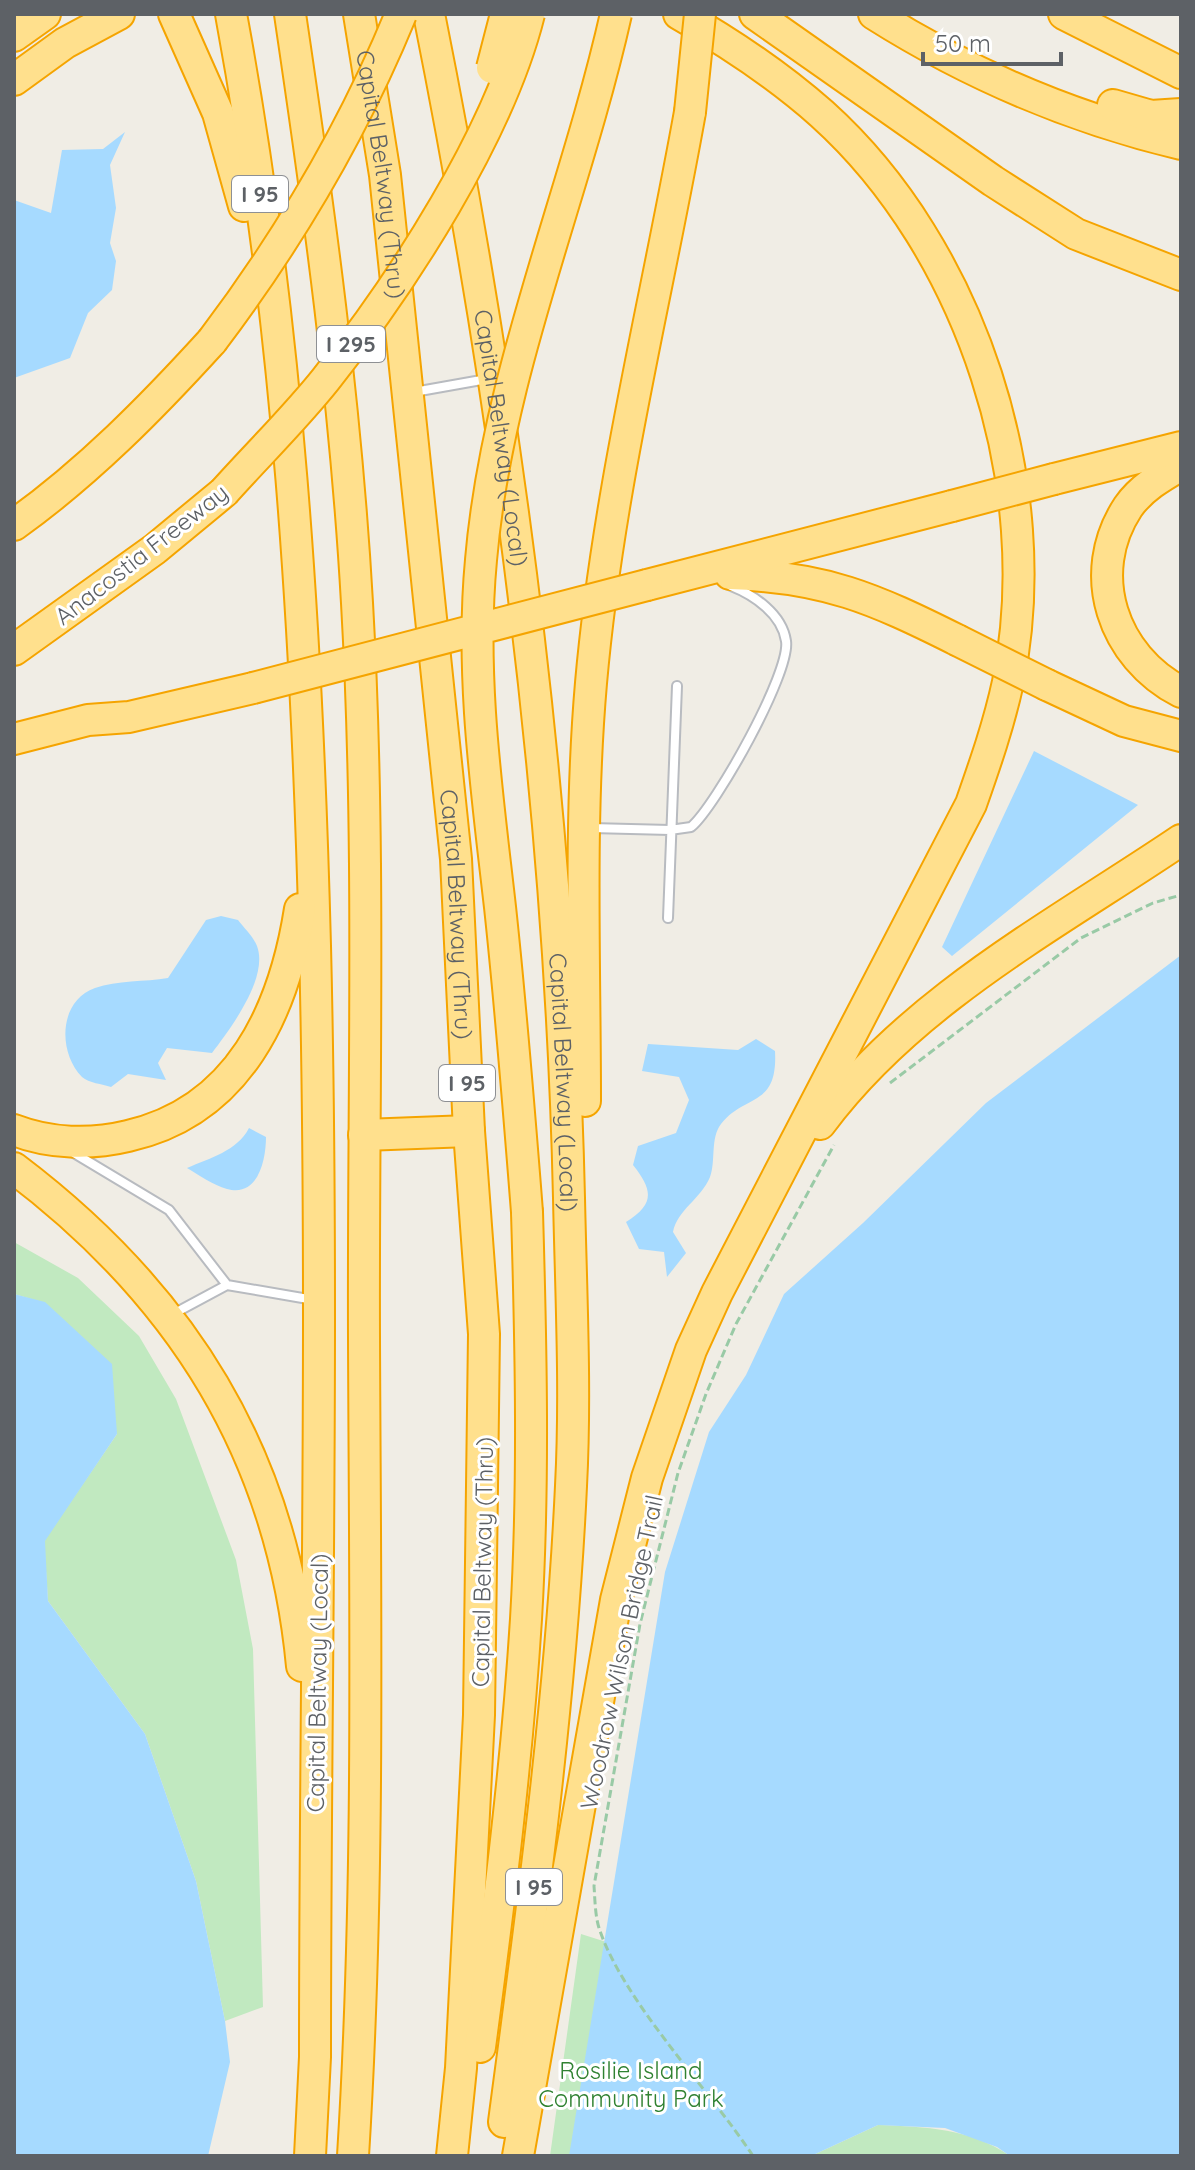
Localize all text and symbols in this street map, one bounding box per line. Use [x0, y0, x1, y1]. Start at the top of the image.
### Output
scale bar [923, 16, 1061, 66]
text: 50 m [935, 28, 991, 58]
street label: Capital Beltway (Thru) [350, 48, 413, 300]
road number: I 95 [232, 176, 288, 212]
street label: Capital Beltway (Local) [468, 307, 535, 568]
road number: I 295 [317, 326, 385, 362]
street label: Anacostia Freeway [48, 477, 234, 631]
street label: Capital Beltway (Thru) [434, 788, 480, 1040]
street label: Capital Beltway (Local) [543, 952, 584, 1212]
road number: I 95 [439, 1065, 495, 1101]
street label: Capital Beltway (Thru) [465, 1437, 499, 1687]
street label: Woodrow Wilson Bridge Trail [573, 1492, 669, 1812]
street label: Capital Beltway (Local) [300, 1553, 334, 1813]
road number: I 95 [506, 1869, 562, 1905]
park label: Rosilie Island Community Park [538, 2055, 724, 2113]

